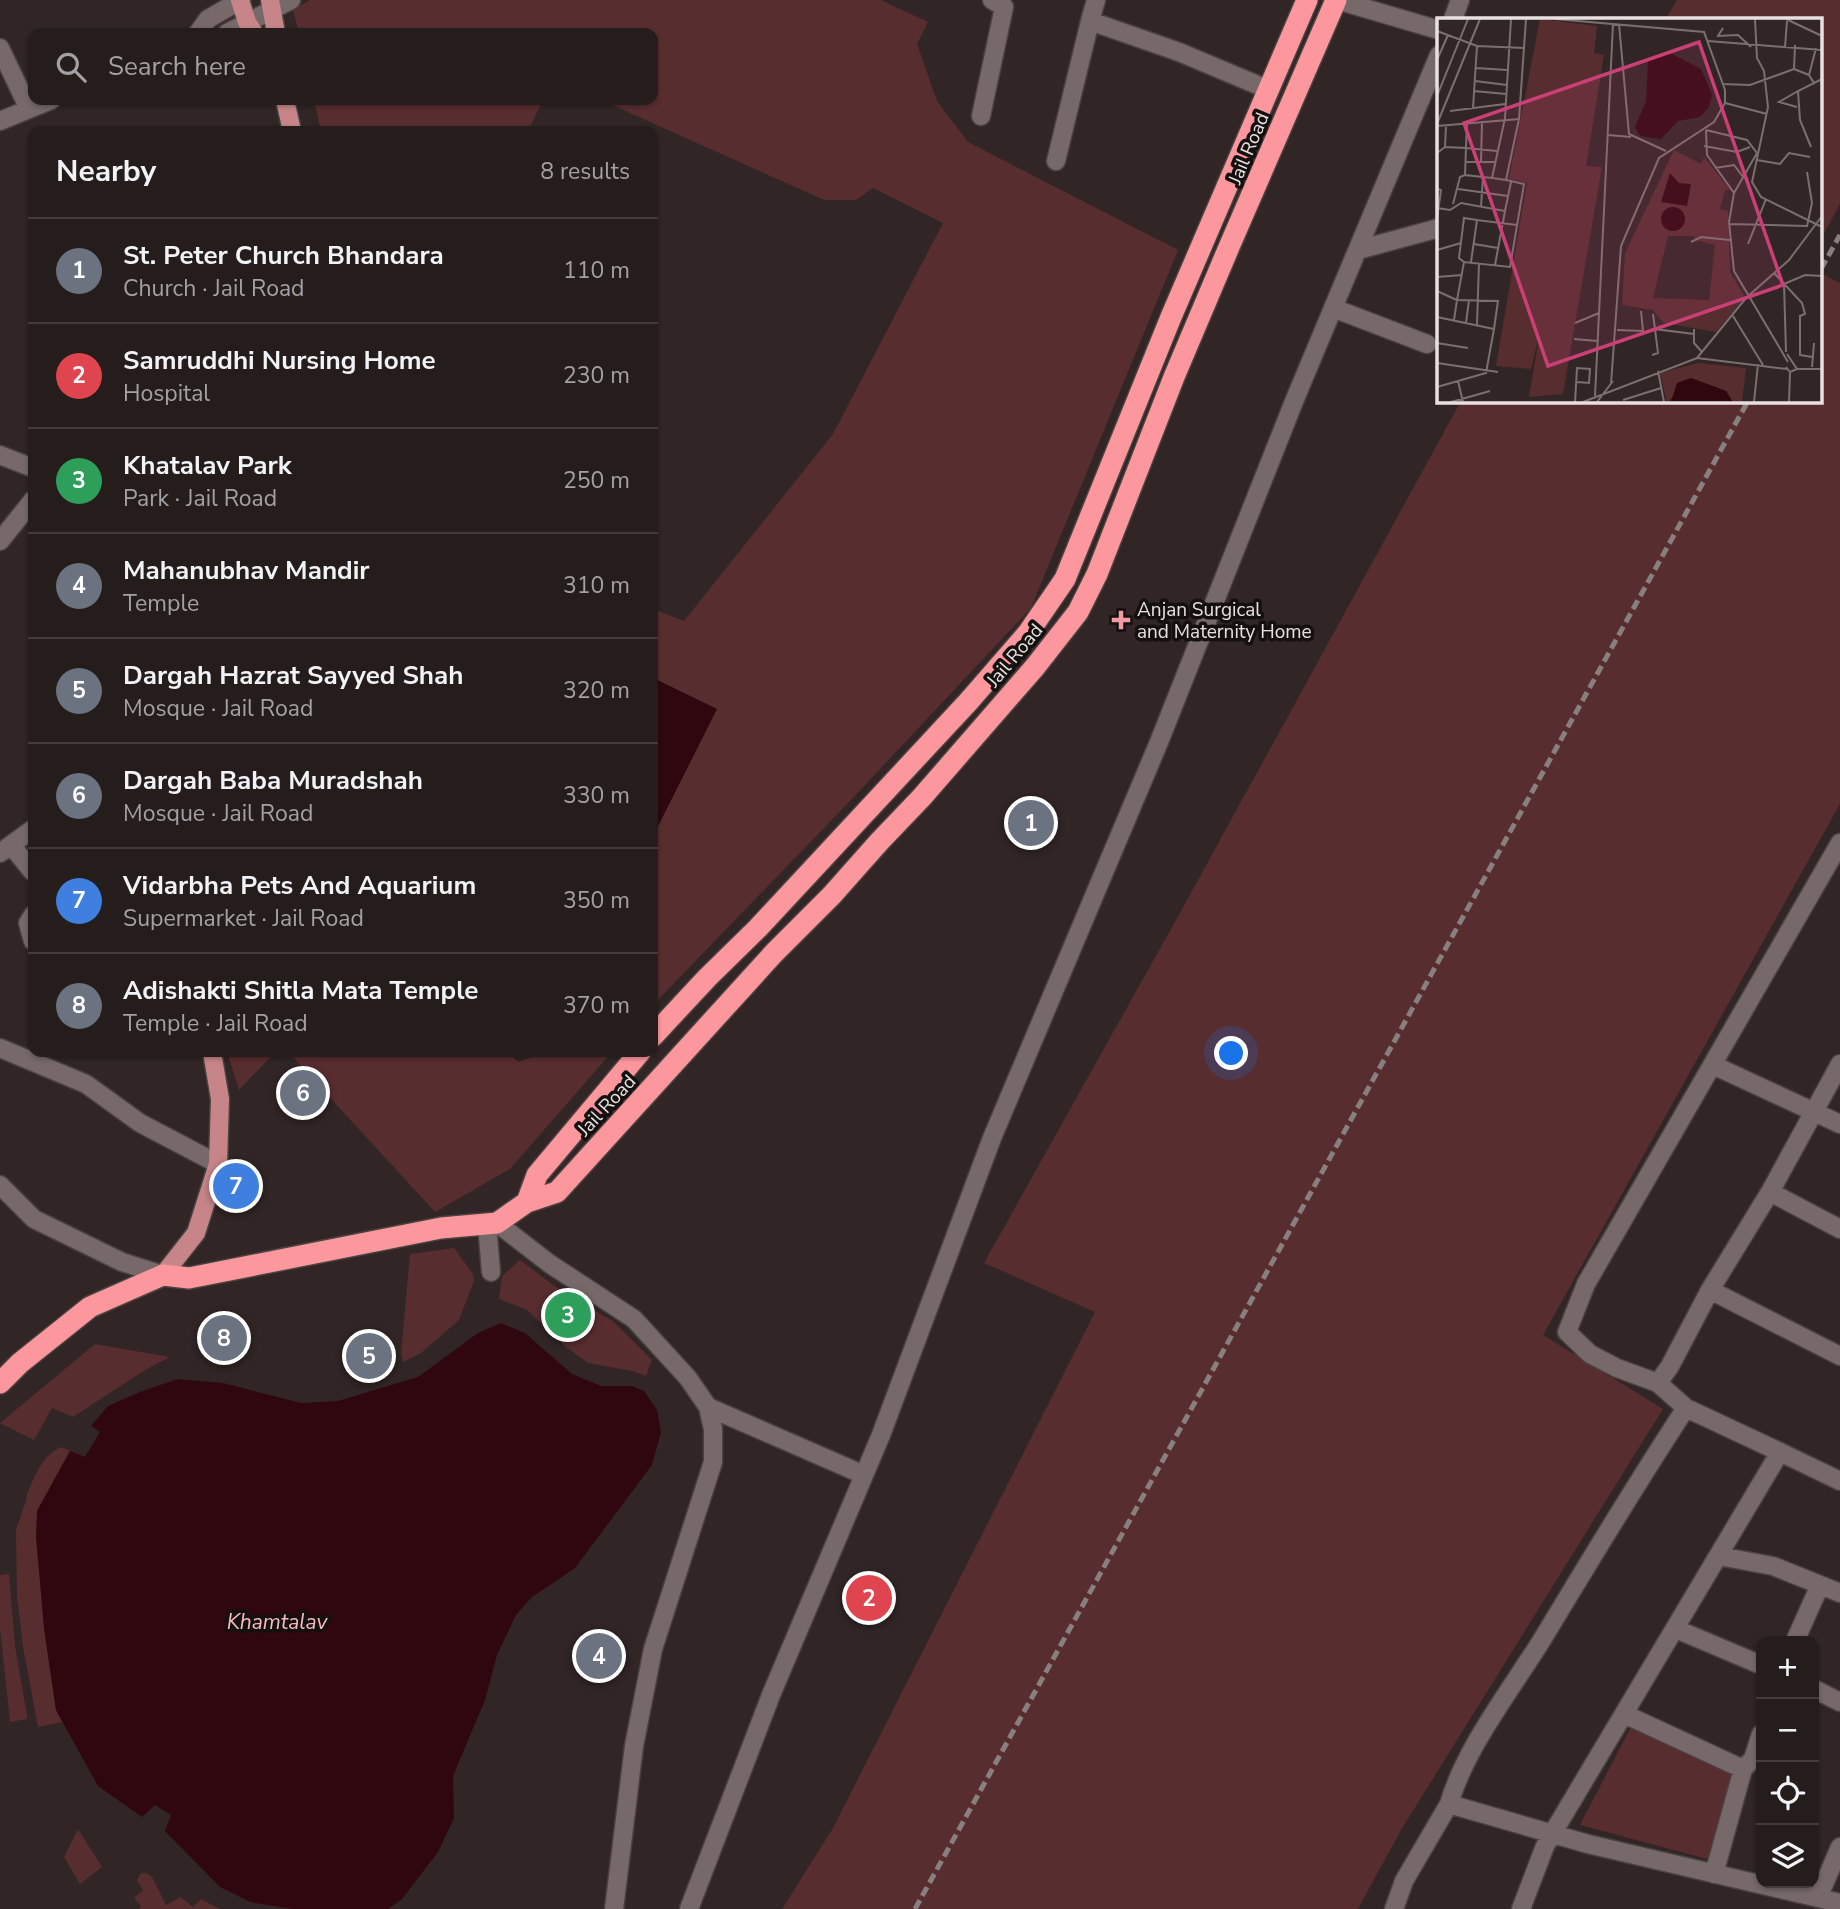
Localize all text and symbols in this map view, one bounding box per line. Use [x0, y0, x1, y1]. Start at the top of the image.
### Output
inset map [1437, 18, 1822, 402]
search box [28, 28, 658, 105]
icon: search [52, 48, 90, 86]
text: Search here [108, 49, 246, 84]
street label: Jail Road [1222, 109, 1276, 189]
text: Nearby [56, 151, 156, 192]
text: 8 results [540, 156, 630, 187]
text: St. Peter Church Bhandara [123, 238, 444, 273]
text: 1 [72, 255, 86, 286]
text: 110 m [563, 255, 630, 286]
text: Church · Jail Road [123, 273, 305, 304]
text: Samruddhi Nursing Home [123, 343, 436, 378]
text: 2 [72, 360, 86, 391]
text: 230 m [563, 360, 630, 391]
text: Hospital [123, 378, 210, 409]
text: Khatalav Park [123, 448, 292, 483]
text: 3 [72, 465, 86, 496]
text: 250 m [563, 465, 630, 496]
text: Park · Jail Road [123, 483, 277, 514]
text: Mahanubhav Mandir [123, 553, 370, 588]
text: 4 [72, 570, 86, 601]
text: 310 m [563, 570, 630, 601]
text: Temple [123, 588, 199, 619]
place label: Anjan Surgical and Maternity Home [1137, 597, 1312, 645]
marker: Anjan Surgical and Maternity Home [1111, 610, 1131, 630]
street label: Jail Road [980, 618, 1049, 694]
text: Dargah Hazrat Sayyed Shah [123, 658, 464, 693]
text: 5 [72, 675, 86, 706]
text: 320 m [563, 675, 630, 706]
text: Mosque · Jail Road [123, 693, 313, 724]
text: Dargah Baba Muradshah [123, 763, 423, 798]
text: 6 [72, 780, 86, 811]
text: 330 m [563, 780, 630, 811]
pin: 1 [1008, 797, 1054, 849]
text: Mosque · Jail Road [123, 798, 313, 829]
text: Vidarbha Pets And Aquarium [123, 868, 476, 903]
text: 7 [72, 885, 86, 916]
text: 350 m [563, 885, 630, 916]
text: Supermarket · Jail Road [123, 903, 364, 934]
text: Adishakti Shitla Mata Temple [123, 973, 478, 1008]
text: 8 [72, 990, 86, 1021]
text: 370 m [563, 990, 630, 1021]
text: Temple · Jail Road [123, 1008, 308, 1039]
your location [1214, 1036, 1248, 1070]
pin: 6 [280, 1067, 326, 1119]
street label: Jail Road [571, 1069, 642, 1143]
pin: 7 [213, 1160, 259, 1212]
pin: 3 [545, 1289, 591, 1341]
pin: 8 [201, 1312, 247, 1364]
pin: 5 [346, 1330, 392, 1382]
pin: 2 [846, 1572, 892, 1624]
water label: Khamtalav [227, 1608, 329, 1636]
pin: 4 [576, 1630, 622, 1682]
map controls [1756, 1636, 1819, 1888]
button: + [1756, 1636, 1819, 1699]
button: − [1756, 1699, 1819, 1762]
button: locate [1756, 1762, 1819, 1825]
button: layers [1756, 1825, 1819, 1888]

